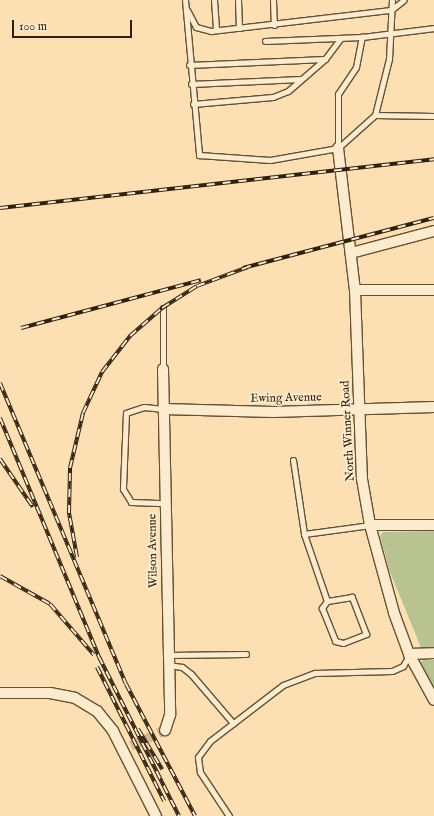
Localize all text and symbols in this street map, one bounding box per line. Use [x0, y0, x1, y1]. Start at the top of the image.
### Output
scale bar [14, 12, 134, 38]
text: 100 m [19, 19, 47, 34]
street label: North Winner Road [338, 380, 358, 482]
street label: Ewing Avenue [250, 390, 322, 406]
street label: Wilson Avenue [145, 514, 161, 588]

